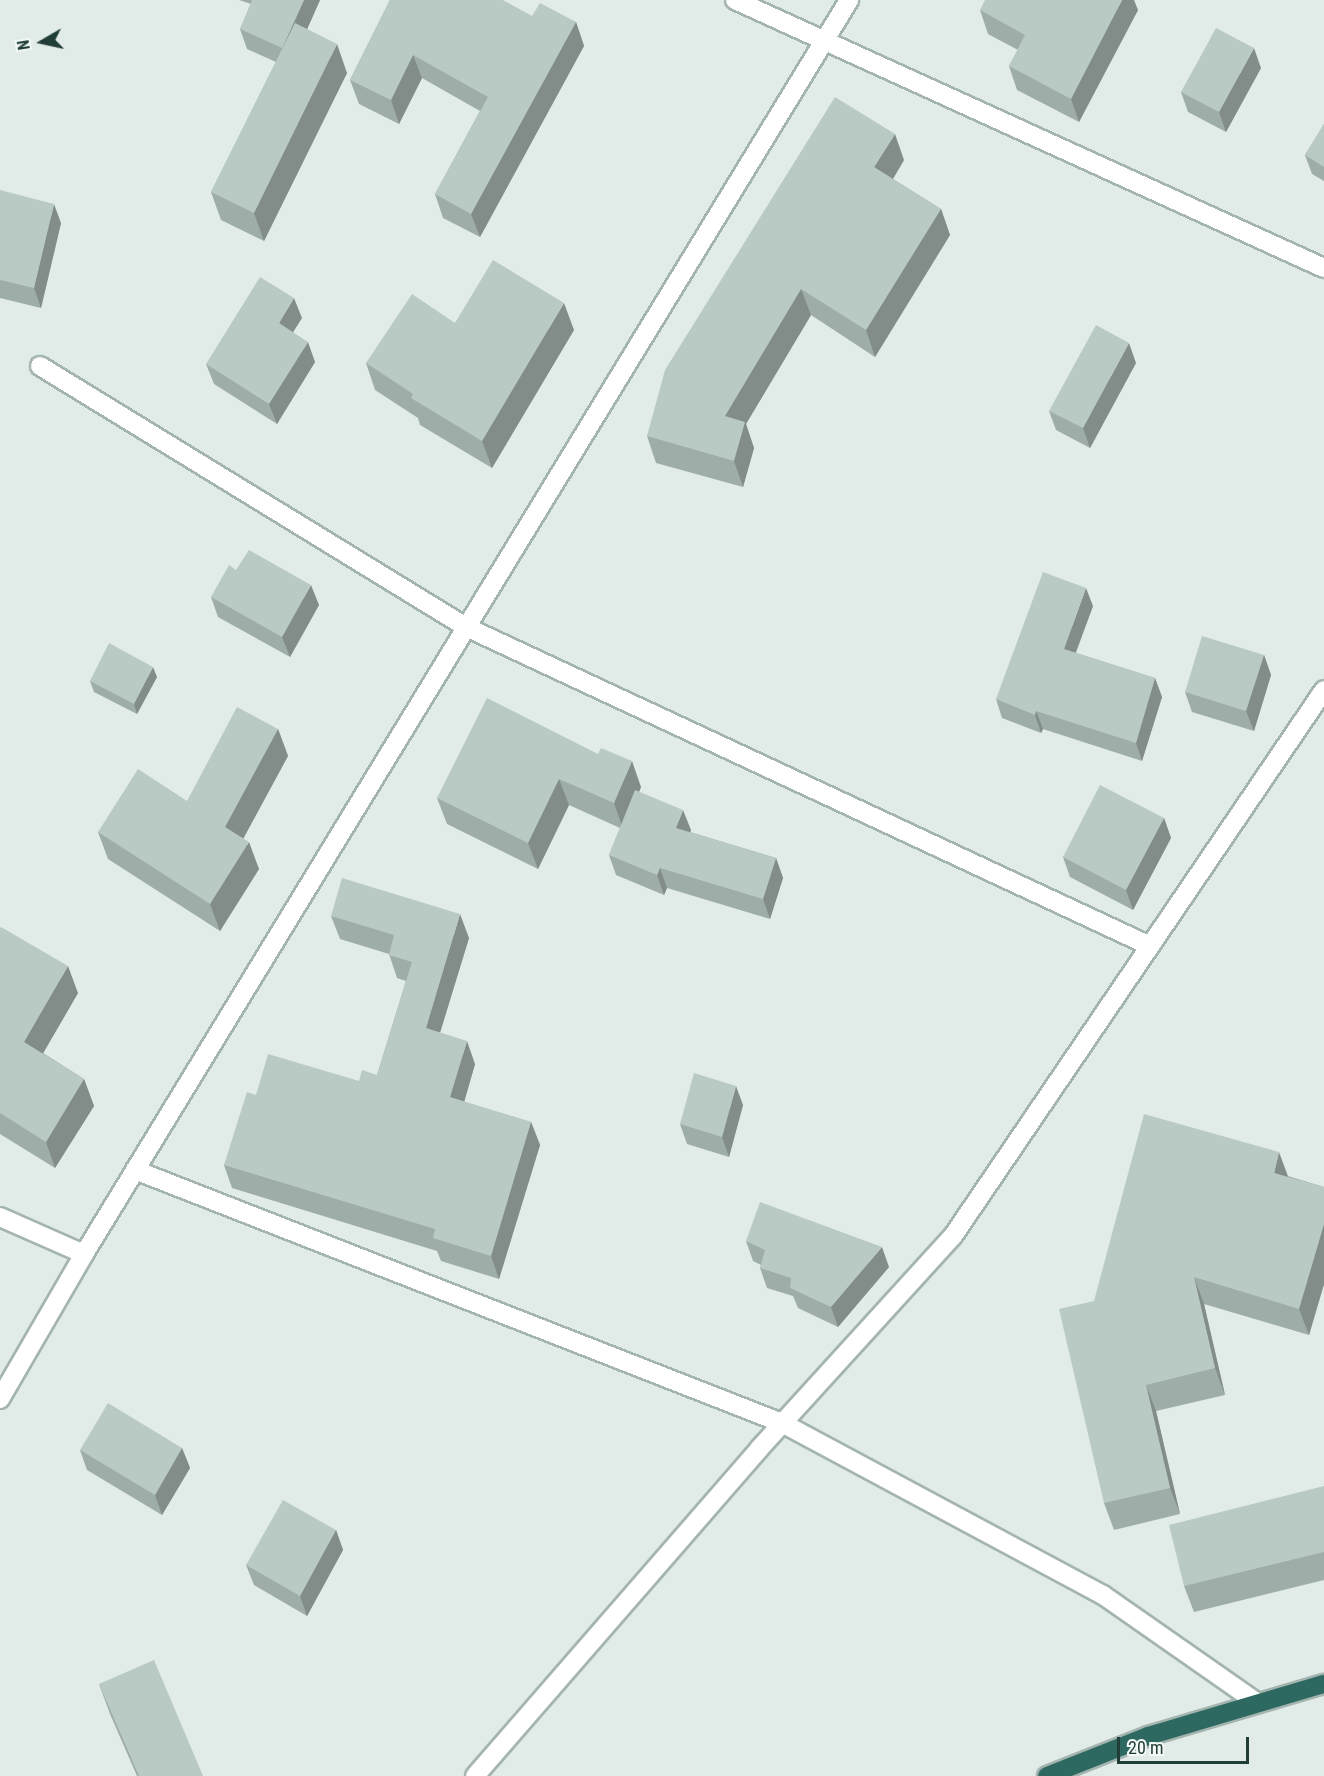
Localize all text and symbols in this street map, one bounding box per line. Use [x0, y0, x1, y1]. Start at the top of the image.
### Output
north arrow [12, 12, 72, 72]
text: N [14, 39, 34, 51]
scale bar [1120, 1725, 1252, 1763]
text: 20 m [1128, 1737, 1163, 1758]

